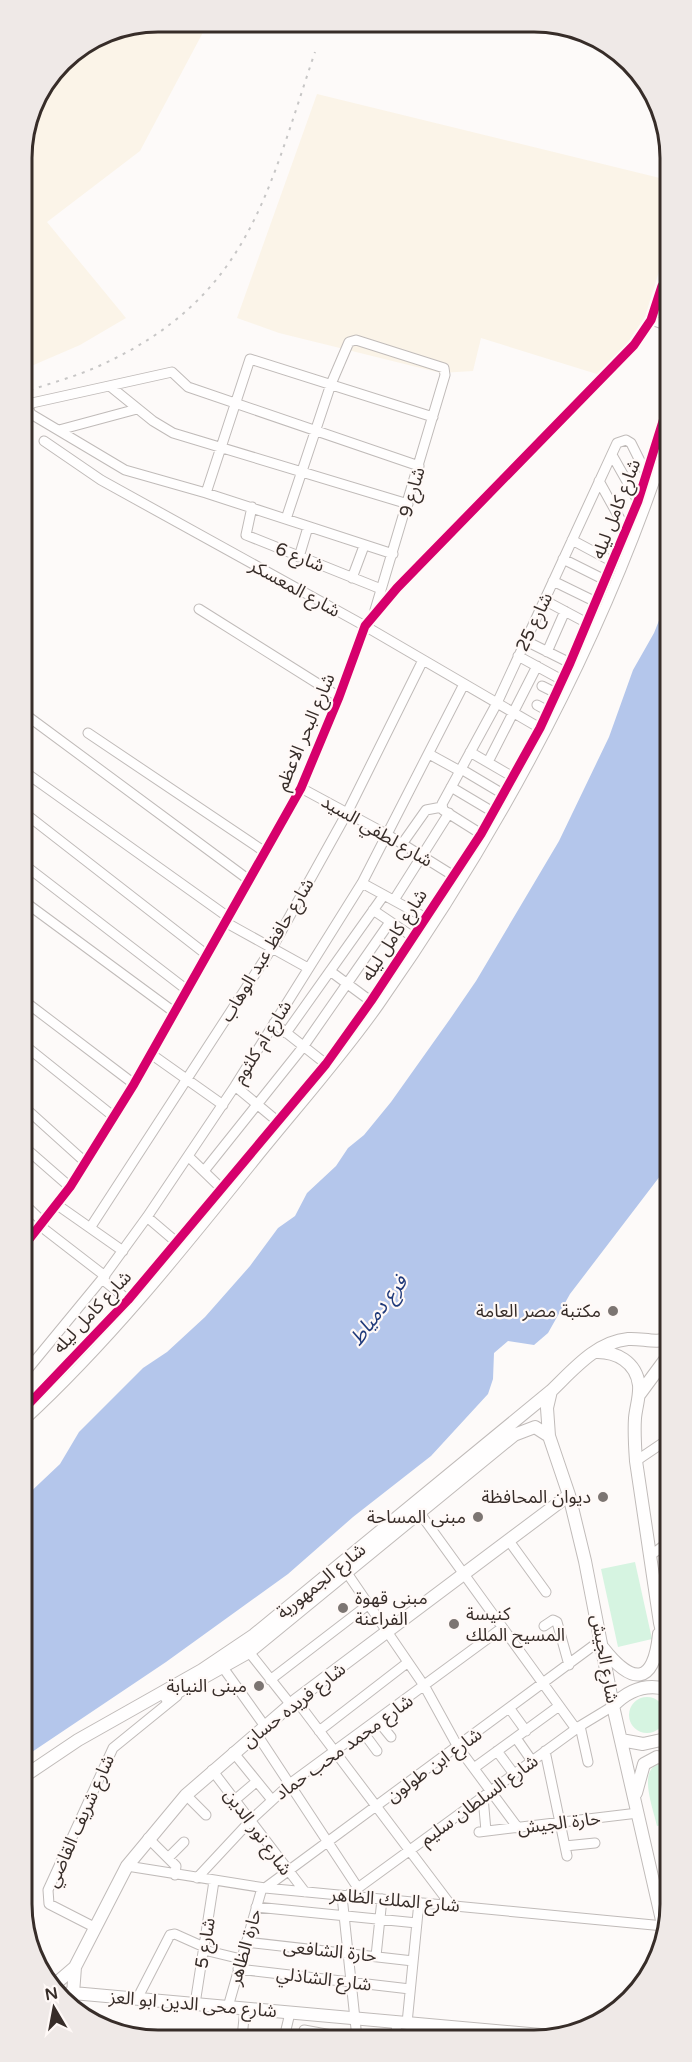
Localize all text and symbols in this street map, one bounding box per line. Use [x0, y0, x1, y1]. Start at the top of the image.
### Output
street label: شارع كامل ليله [587, 456, 648, 563]
street label: شارع 9 [394, 464, 432, 520]
street label: شارع 6 [271, 537, 328, 580]
street label: شارع المعسكر [244, 554, 344, 625]
street label: شارع 25 [511, 589, 560, 656]
street label: شارع البحر الاعظم [270, 670, 342, 795]
street label: شارع لطفي السيد [316, 790, 436, 874]
street label: شارع حافظ عبد الوهاب [215, 874, 321, 1027]
street label: شارع كامل ليله [356, 885, 434, 987]
street label: شارع أم كلثوم [228, 996, 299, 1089]
street label: شارع كامل ليله [48, 1266, 138, 1360]
water label: فرع دمياط [345, 1270, 415, 1351]
place label: مكتبة مصر العامة [476, 1300, 601, 1322]
marker: مكتبة مصر العامة [606, 1304, 620, 1318]
place label: ديوان المحافظة [482, 1486, 591, 1508]
marker: ديوان المحافظة [596, 1490, 610, 1504]
place label: مبنى المساحة [367, 1506, 466, 1528]
marker: مبنى المساحة [471, 1510, 485, 1524]
street label: شارع الجمهورية [272, 1538, 372, 1626]
place label: مبنى قهوة الفراعنة [355, 1587, 428, 1630]
marker: مبنى قهوة الفراعنة [336, 1601, 350, 1615]
place label: كنيسة المسيح الملك [466, 1603, 565, 1648]
street label: شارع الجيش [583, 1613, 624, 1706]
marker: كنيسة المسيح الملك [447, 1617, 461, 1631]
street label: شارع فريده حسان [238, 1658, 352, 1754]
place label: مبنى النيابة [167, 1675, 247, 1697]
marker: مبنى النيابة [252, 1679, 266, 1693]
street label: شارع محمد محب حماد [271, 1689, 419, 1807]
street label: شارع ابن طولون [382, 1723, 488, 1810]
street label: شارع السلطان سليم [416, 1750, 544, 1853]
street label: شارع شريف القاضي [41, 1751, 122, 1892]
street label: شارع نور الدين [217, 1784, 297, 1881]
street label: حارة الجيش [516, 1807, 602, 1839]
street label: شارع الملك الظاهر [328, 1883, 461, 1920]
street label: حارة الظاهر [223, 1906, 266, 1989]
street label: شارع 5 [190, 1916, 223, 1970]
street label: حارة الشافعى [282, 1935, 378, 1967]
street label: شارع الشاذلي [275, 1962, 373, 1999]
north arrow [24, 1978, 84, 2038]
text: N [44, 1983, 60, 2005]
street label: شارع محى الدين ابو العز [107, 1986, 278, 2025]

